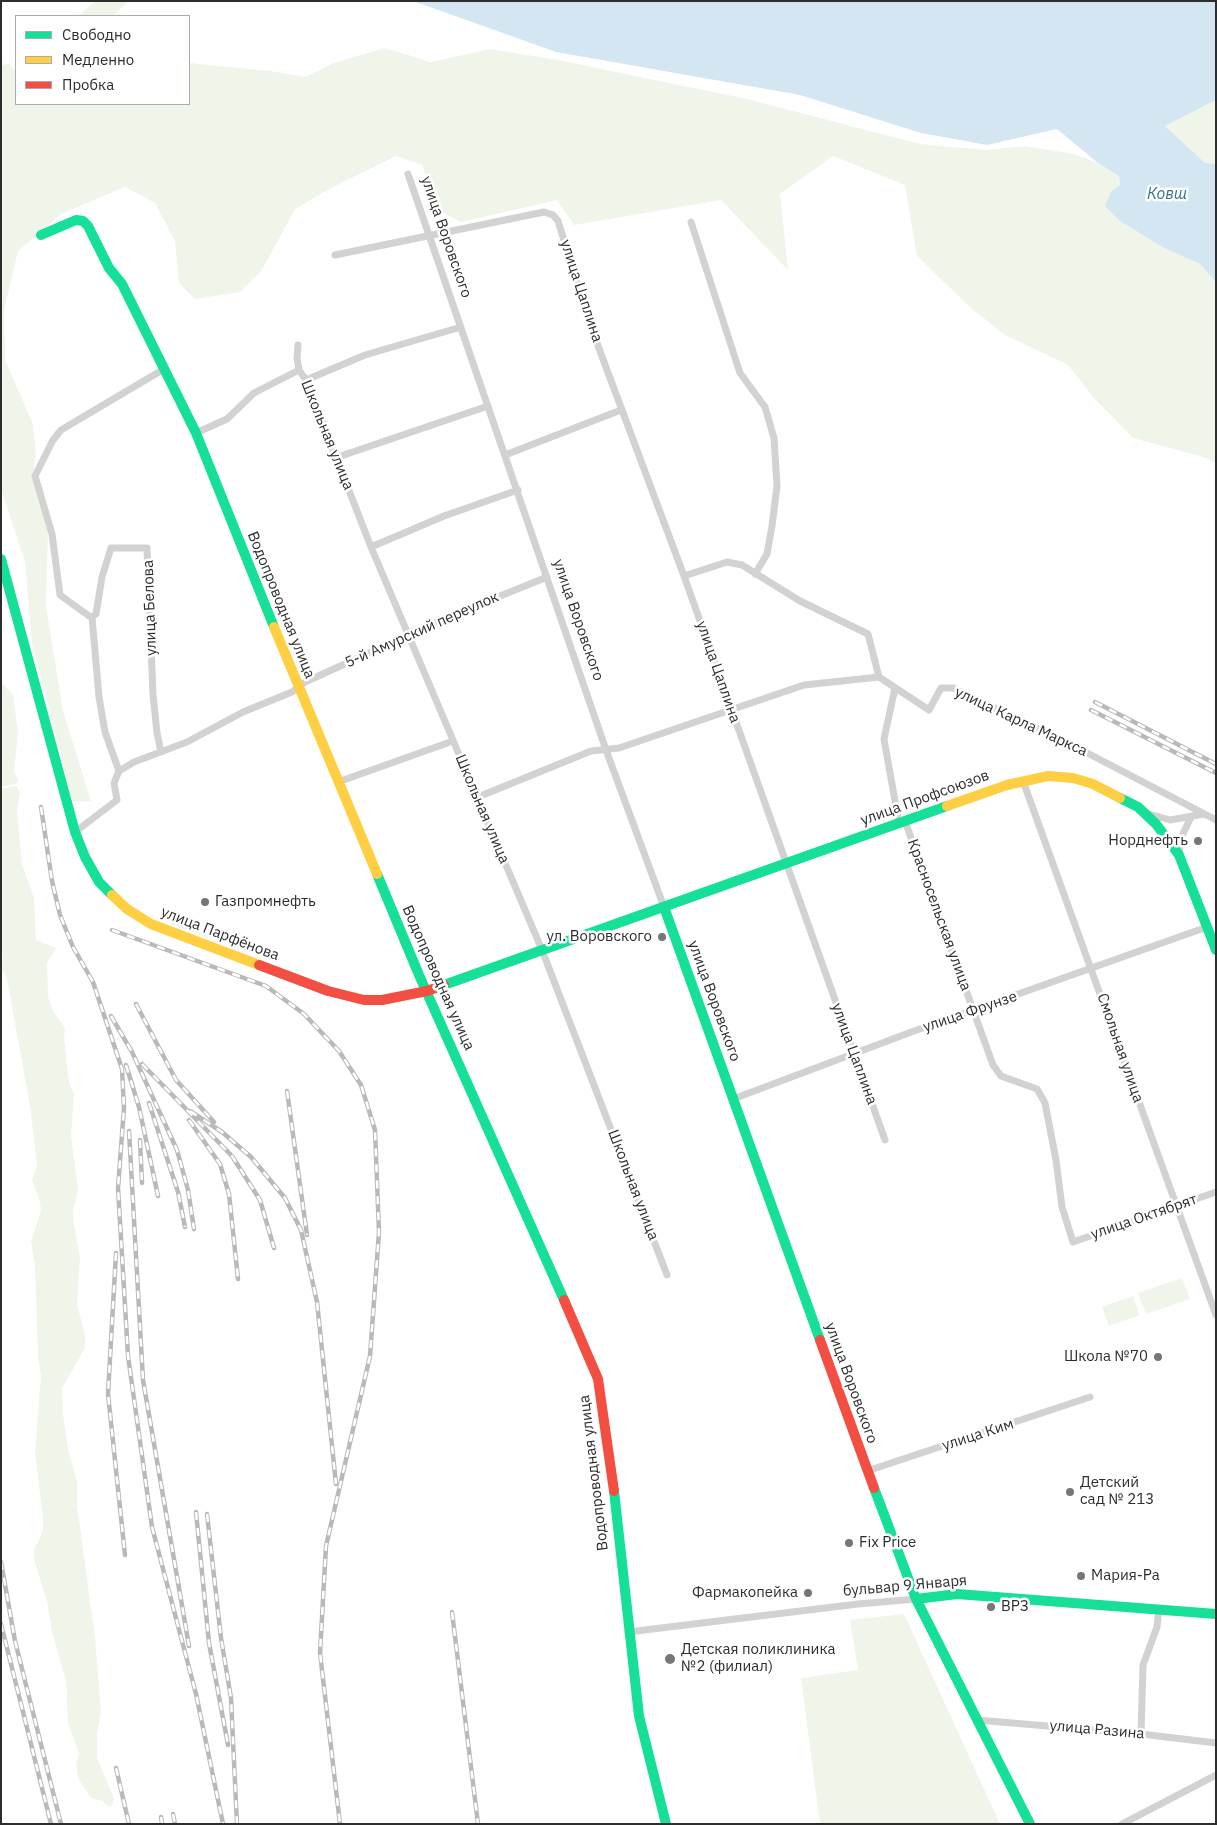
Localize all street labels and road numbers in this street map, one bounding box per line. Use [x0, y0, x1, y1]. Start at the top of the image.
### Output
street label: улица Воровского [417, 174, 475, 300]
street label: улица Цаплина [556, 237, 606, 345]
street label: Школьная улица [297, 377, 357, 493]
street label: Водопроводная улица [243, 529, 319, 681]
street label: улица Воровского [549, 557, 607, 683]
street label: улица Белова [139, 560, 161, 656]
street label: 5-й Амурский переулок [342, 588, 502, 672]
street label: улица Цаплина [692, 619, 744, 725]
street label: улица Карла Маркса [952, 683, 1090, 761]
street label: Школьная улица [451, 752, 513, 866]
street label: улица Профсоюзов [858, 766, 992, 830]
street label: Красносельская улица [903, 837, 975, 993]
street label: улица Парфёнова [158, 903, 282, 965]
street label: Водопроводная улица [398, 903, 478, 1053]
street label: улица Воровского [684, 938, 744, 1064]
street label: улица Фрунзе [921, 987, 1019, 1037]
street label: Смольная улица [1093, 991, 1147, 1105]
street label: улица Цаплина [827, 1001, 881, 1107]
street label: Школьная улица [604, 1127, 662, 1243]
street label: улица Октябрят [1088, 1190, 1200, 1244]
street label: улица Воровского [821, 1320, 881, 1446]
street label: Водопроводная улица [576, 1394, 612, 1552]
street label: улица Ким [940, 1415, 1016, 1455]
street label: бульвар 9 Января [842, 1572, 968, 1600]
street label: улица Разина [1049, 1717, 1145, 1743]

